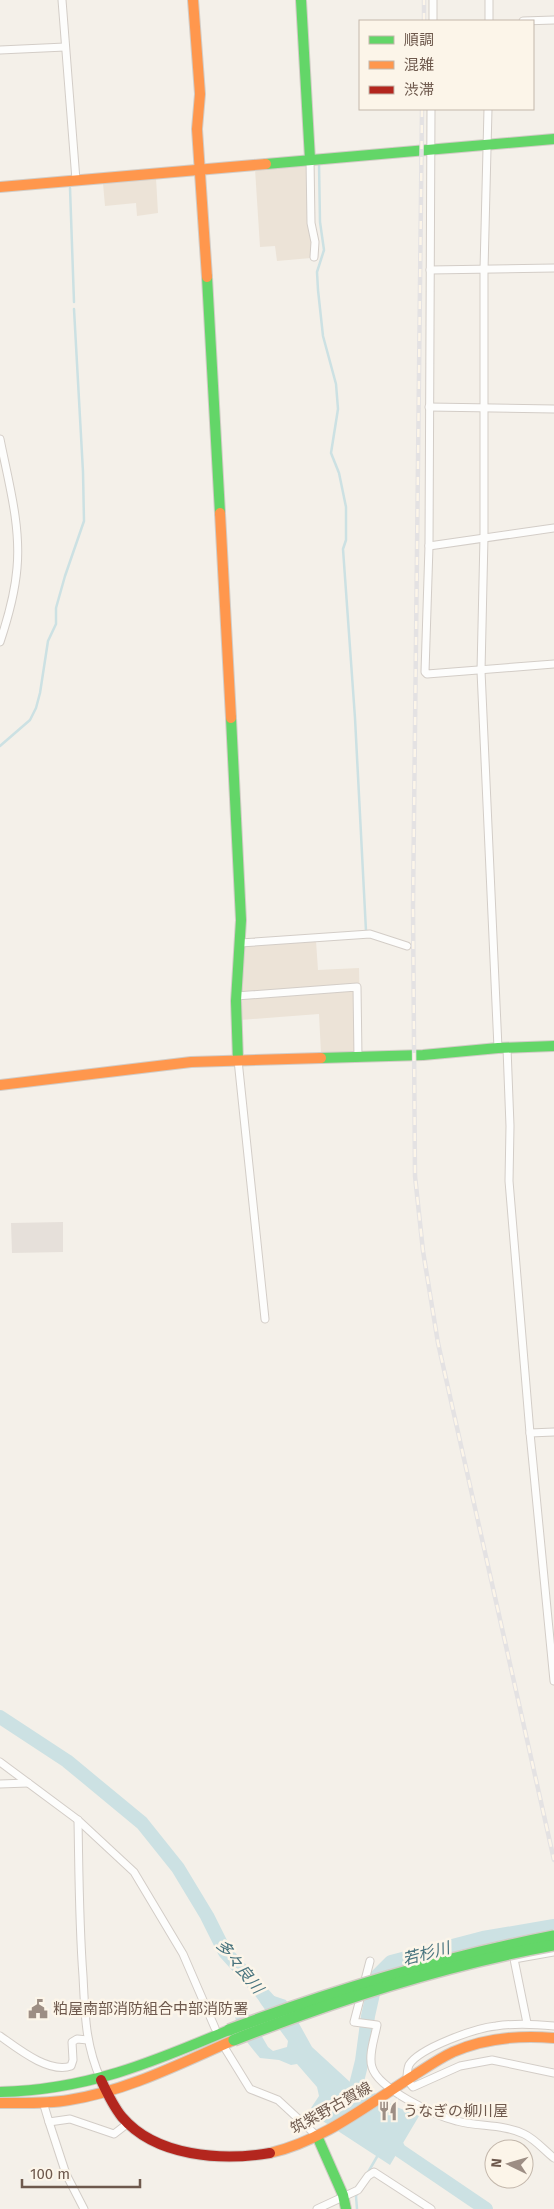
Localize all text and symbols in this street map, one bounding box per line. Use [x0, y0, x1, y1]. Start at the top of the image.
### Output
legend [359, 20, 534, 110]
text: 順調 [404, 31, 434, 49]
text: 混雑 [404, 56, 434, 74]
text: 渋滞 [404, 81, 434, 99]
water label: 多々良川 [212, 1935, 268, 1999]
water label: 若杉川 [400, 1938, 454, 1969]
public building icon: 粕屋南部消防組合中部消防署 [27, 1998, 49, 2020]
place label: 粕屋南部消防組合中部消防署 [53, 2000, 248, 2018]
street label: 筑紫野古賀線 [287, 2078, 375, 2138]
restaurant icon: うなぎの柳川屋 [377, 2100, 399, 2122]
place label: うなぎの柳川屋 [403, 2102, 508, 2120]
north arrow [484, 2139, 534, 2189]
scale bar [22, 2156, 140, 2188]
text: N [488, 2158, 505, 2168]
text: 100 m [30, 2165, 70, 2183]

